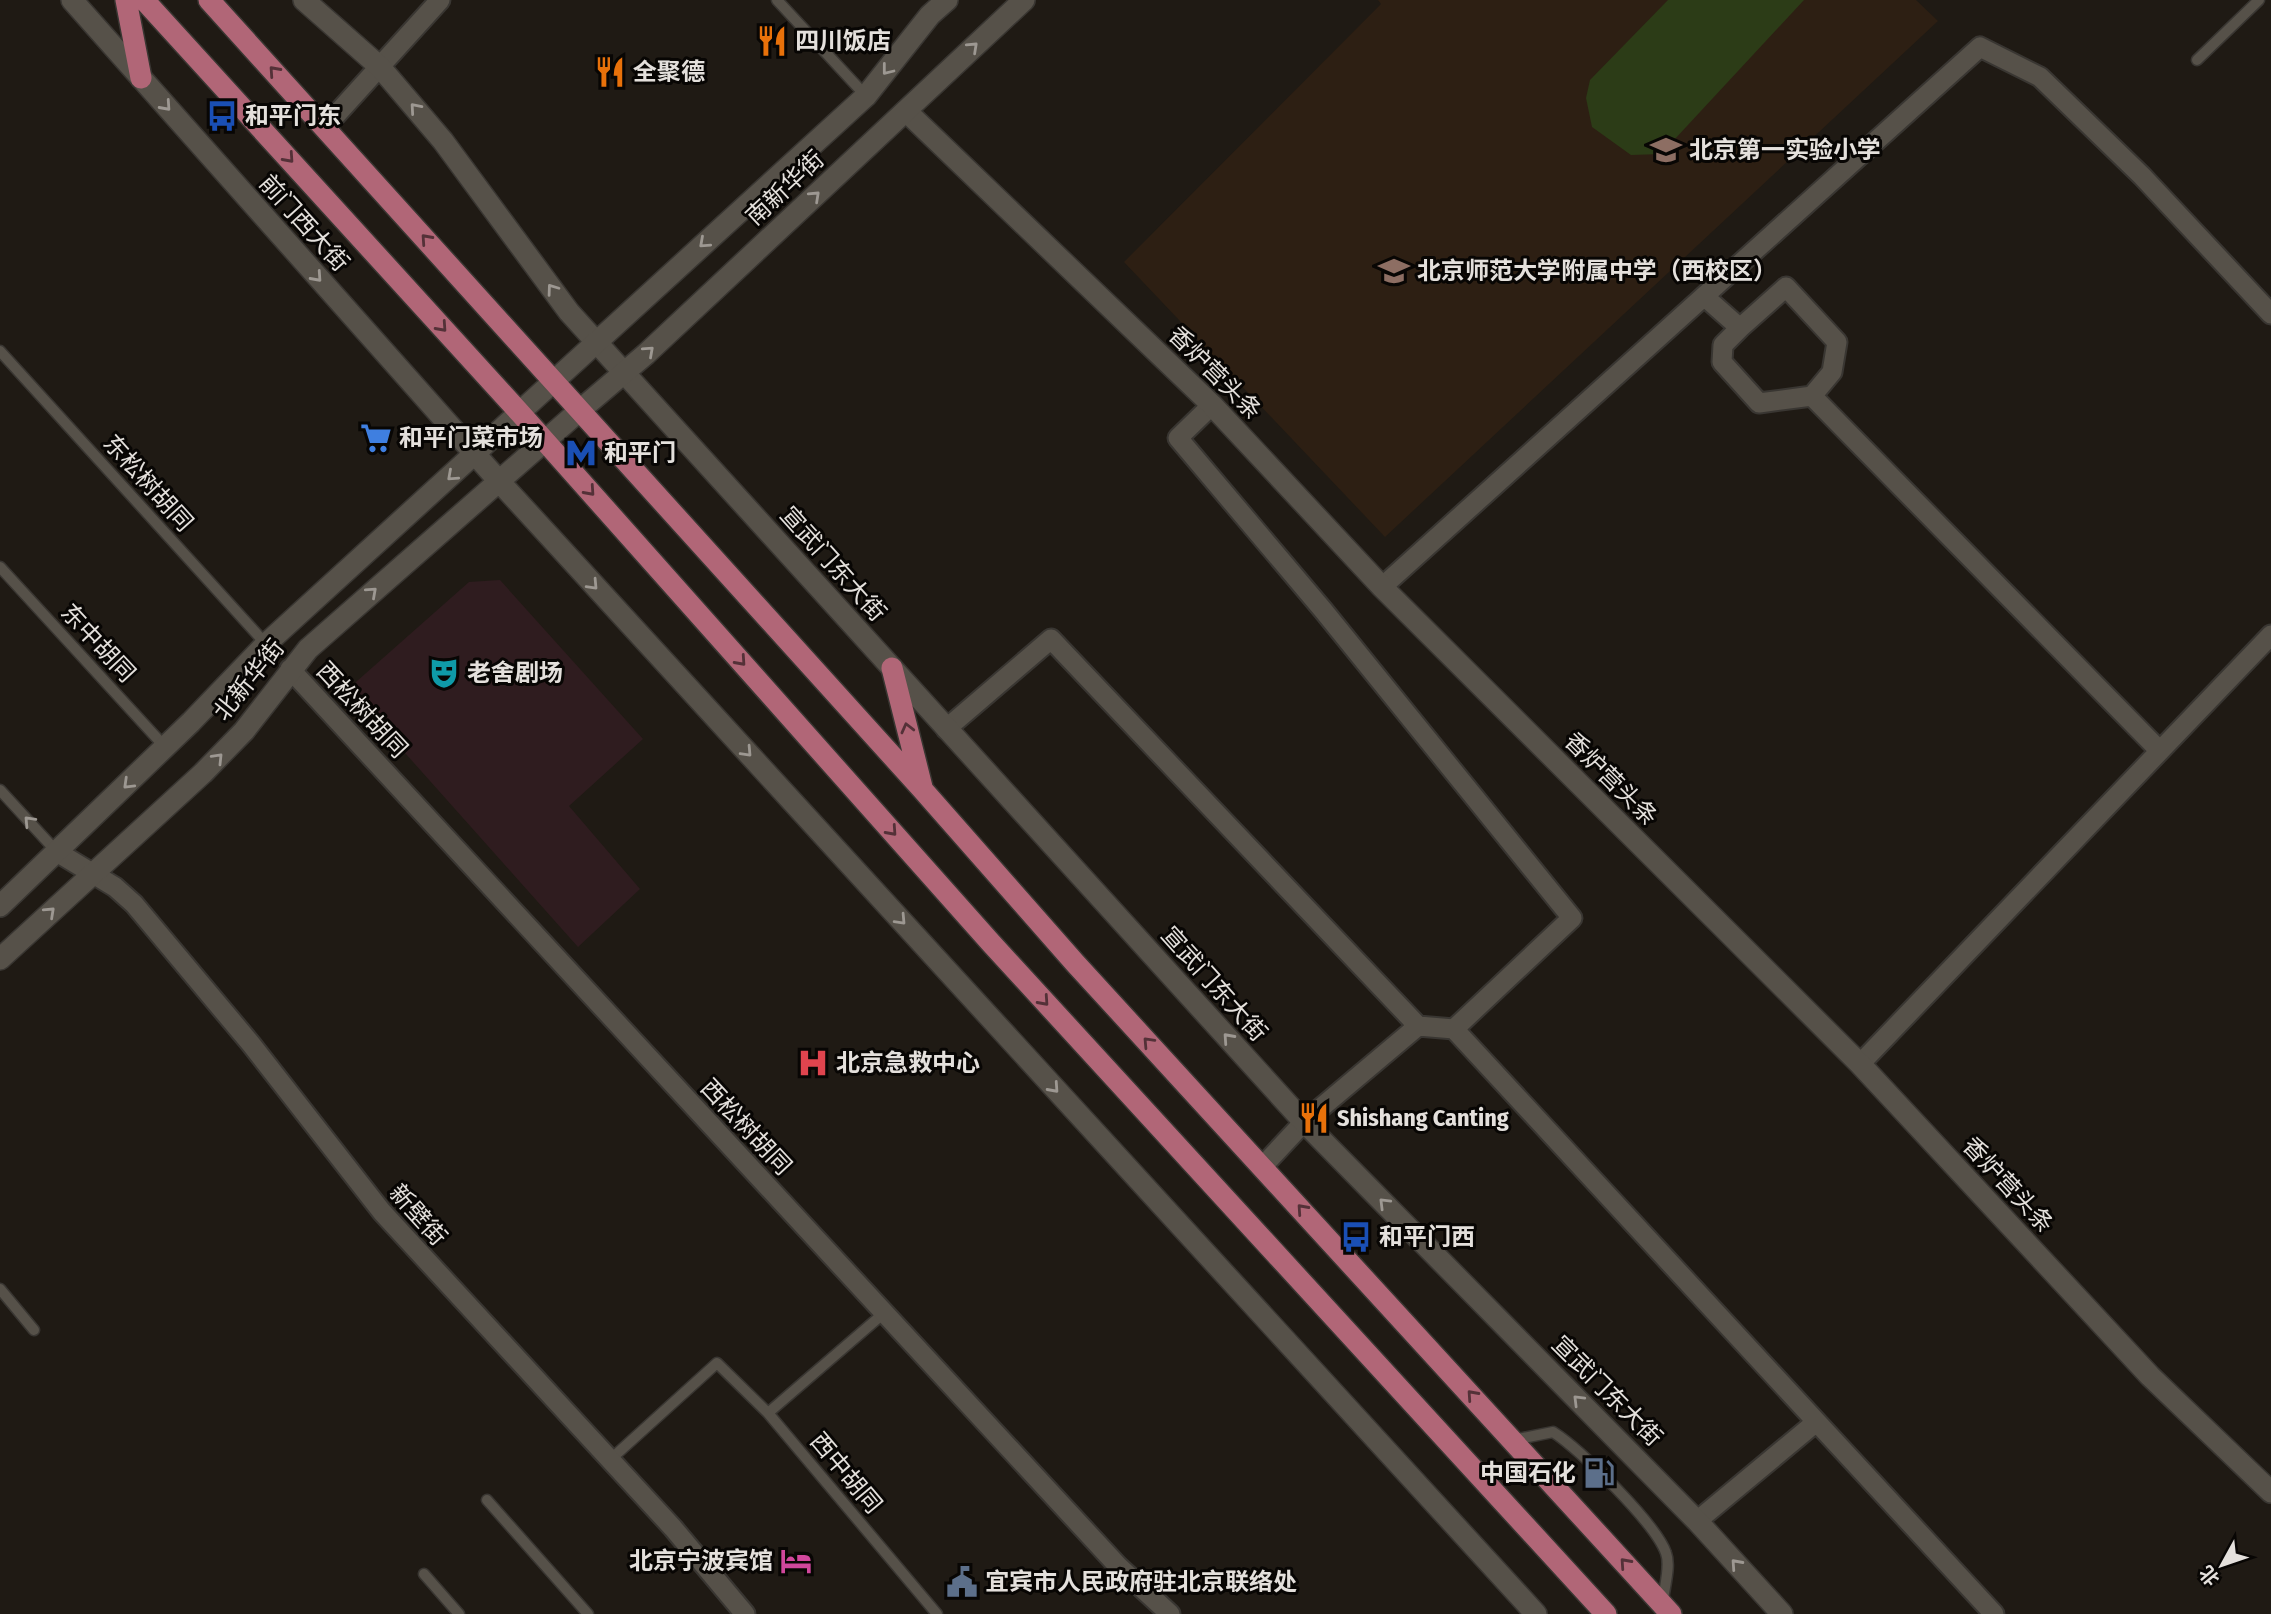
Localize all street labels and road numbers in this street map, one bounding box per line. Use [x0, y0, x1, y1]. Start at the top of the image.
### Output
street label: 南新华街 [740, 145, 830, 231]
street label: 前门西大街 [253, 169, 355, 277]
street label: 香炉营头条 [1163, 321, 1267, 425]
street label: 东松树胡同 [97, 429, 199, 537]
street label: 宣武门东大街 [774, 501, 892, 627]
street label: 东中胡同 [55, 598, 141, 688]
street label: 北新华街 [208, 634, 290, 726]
street label: 西松树胡同 [311, 657, 413, 763]
street label: 香炉营头条 [1559, 727, 1663, 831]
street label: 宣武门东大街 [1155, 921, 1273, 1047]
street label: 西松树胡同 [695, 1074, 797, 1180]
street label: 香炉营头条 [1957, 1132, 2059, 1238]
street label: 新壁街 [384, 1179, 452, 1251]
street label: 宣武门东大街 [1546, 1330, 1668, 1452]
street label: 西中胡同 [804, 1427, 888, 1519]

